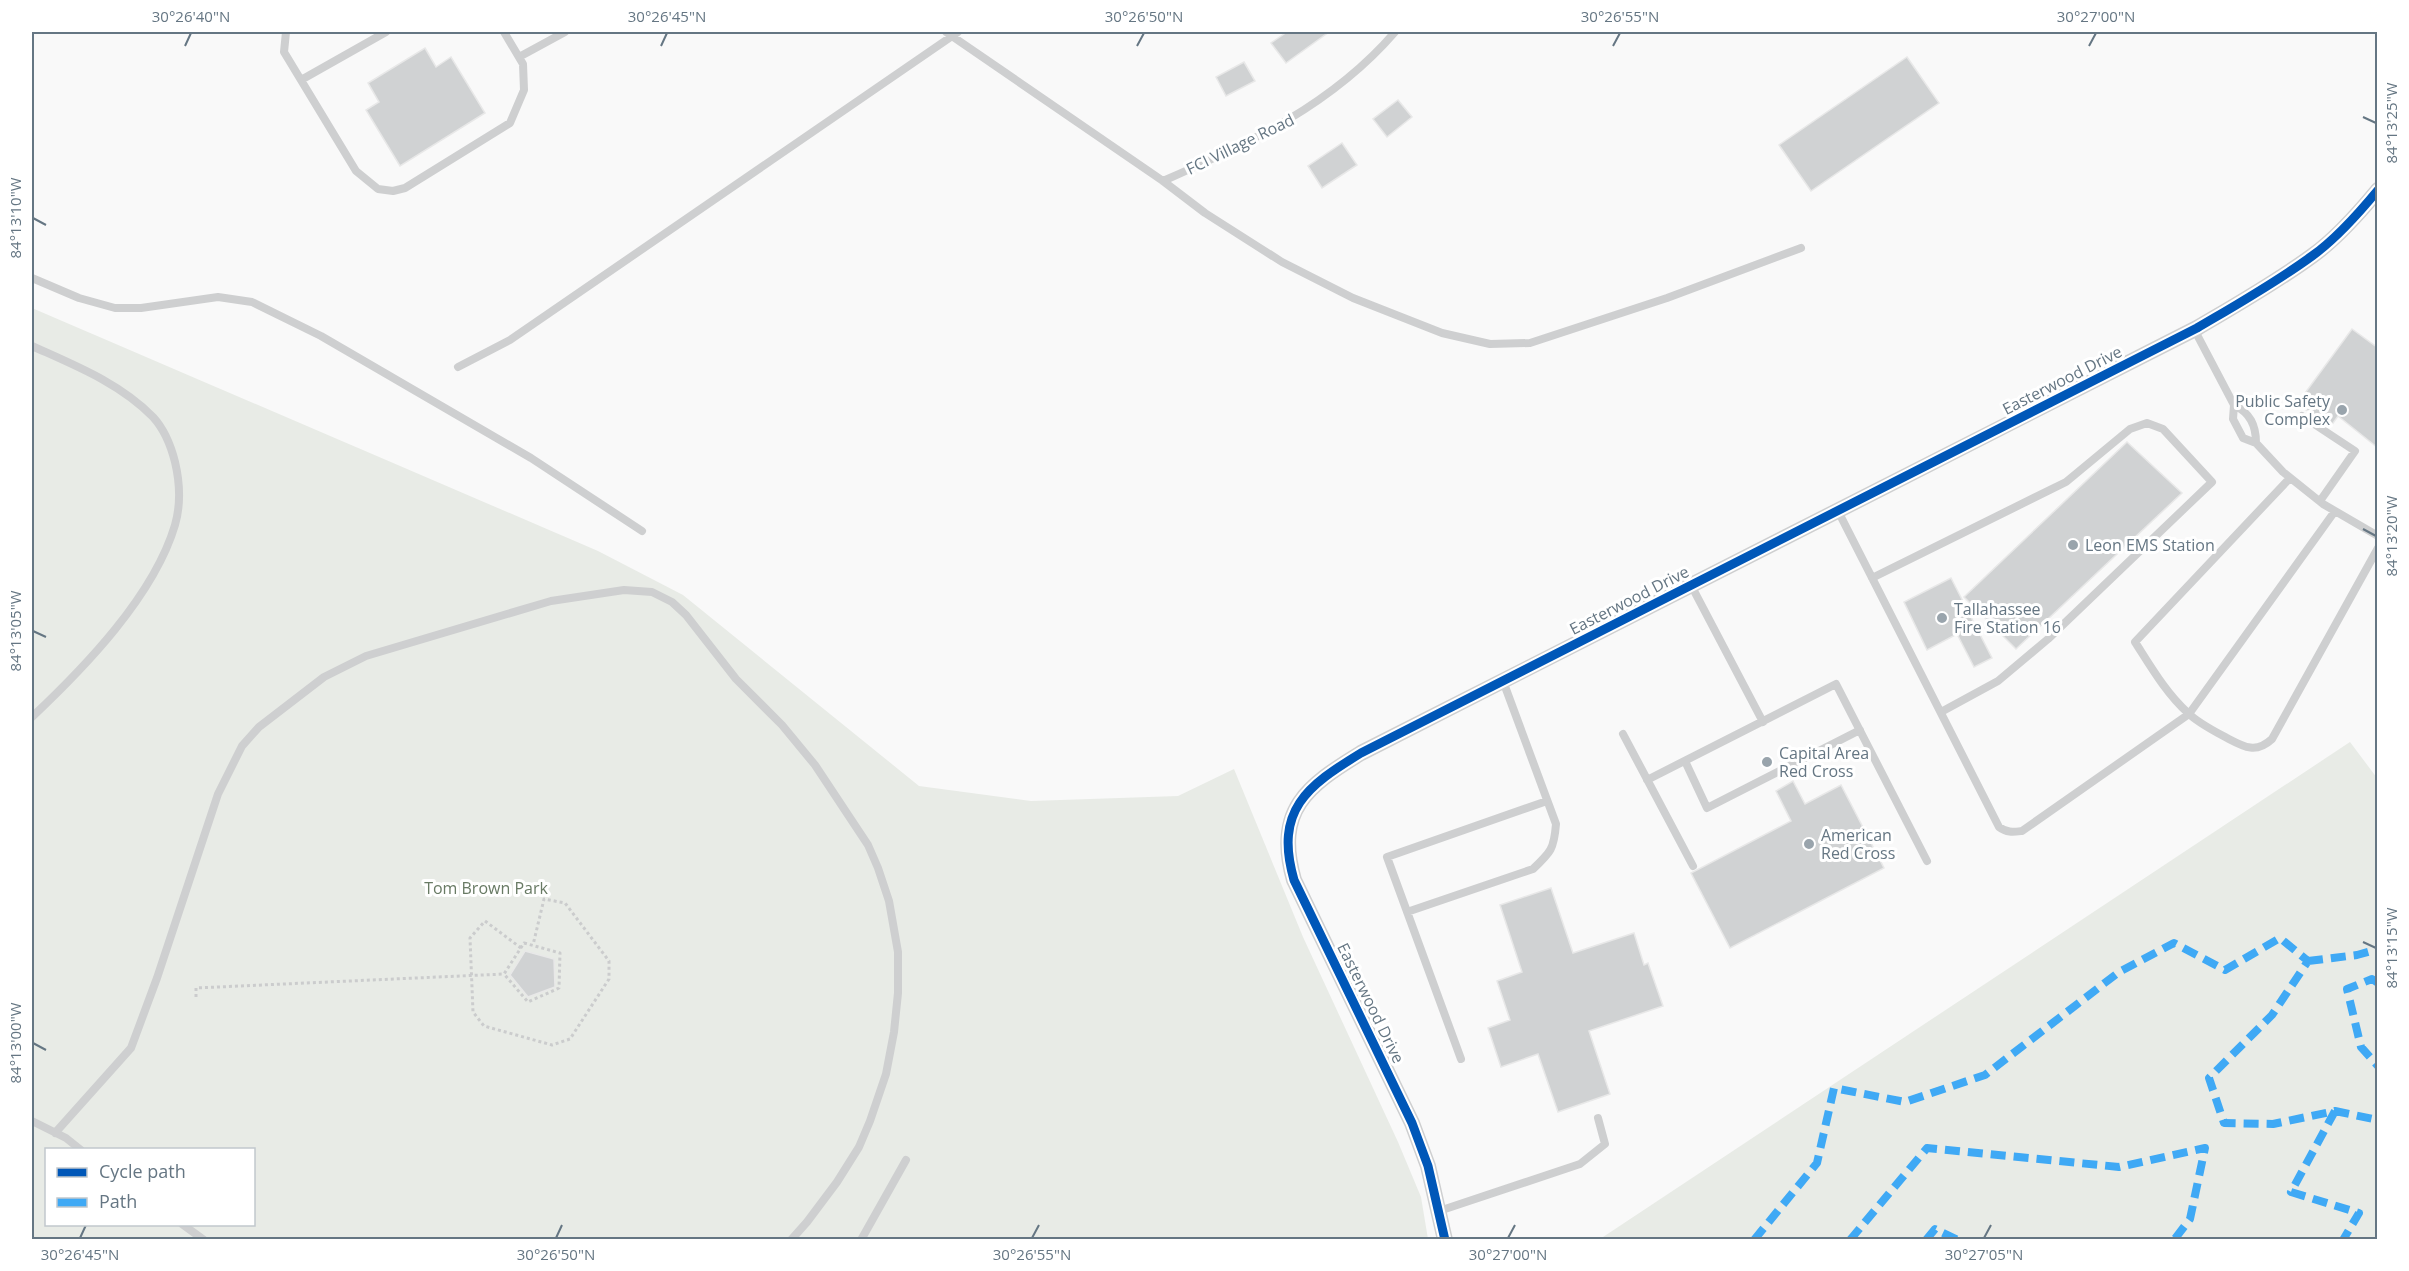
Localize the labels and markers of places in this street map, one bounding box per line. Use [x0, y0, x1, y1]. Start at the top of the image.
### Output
place label: Public Safety Complex [2235, 390, 2331, 430]
marker: Public Safety Complex [2335, 403, 2349, 417]
place label: Leon EMS Station [2085, 534, 2215, 556]
marker: Leon EMS Station [2066, 538, 2080, 552]
place label: Tallahassee Fire Station 16 [1954, 598, 2061, 638]
marker: Tallahassee Fire Station 16 [1935, 611, 1949, 625]
place label: Capital Area Red Cross [1779, 742, 1869, 782]
marker: Capital Area Red Cross [1760, 755, 1774, 769]
place label: American Red Cross [1821, 824, 1895, 864]
marker: American Red Cross [1802, 837, 1816, 851]

